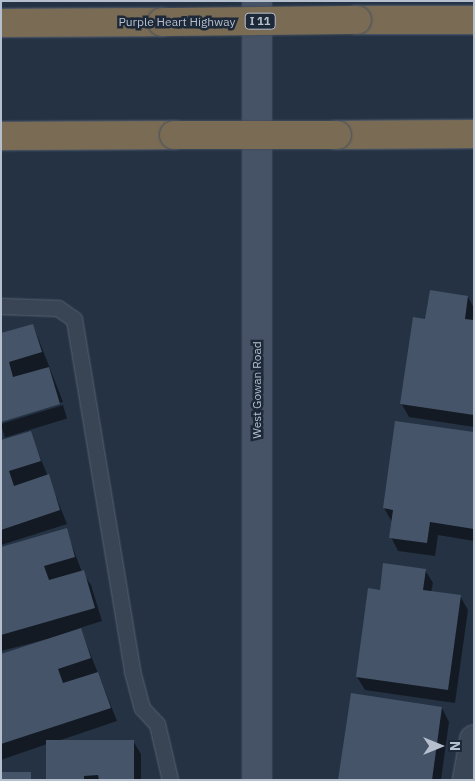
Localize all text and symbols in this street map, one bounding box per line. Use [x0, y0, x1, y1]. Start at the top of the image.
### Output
road number: I 11 [244, 12, 276, 30]
street label: Purple Heart Highway [118, 15, 236, 29]
street label: West Gowan Road [250, 341, 264, 439]
north arrow [415, 721, 465, 771]
text: N [446, 741, 464, 751]

